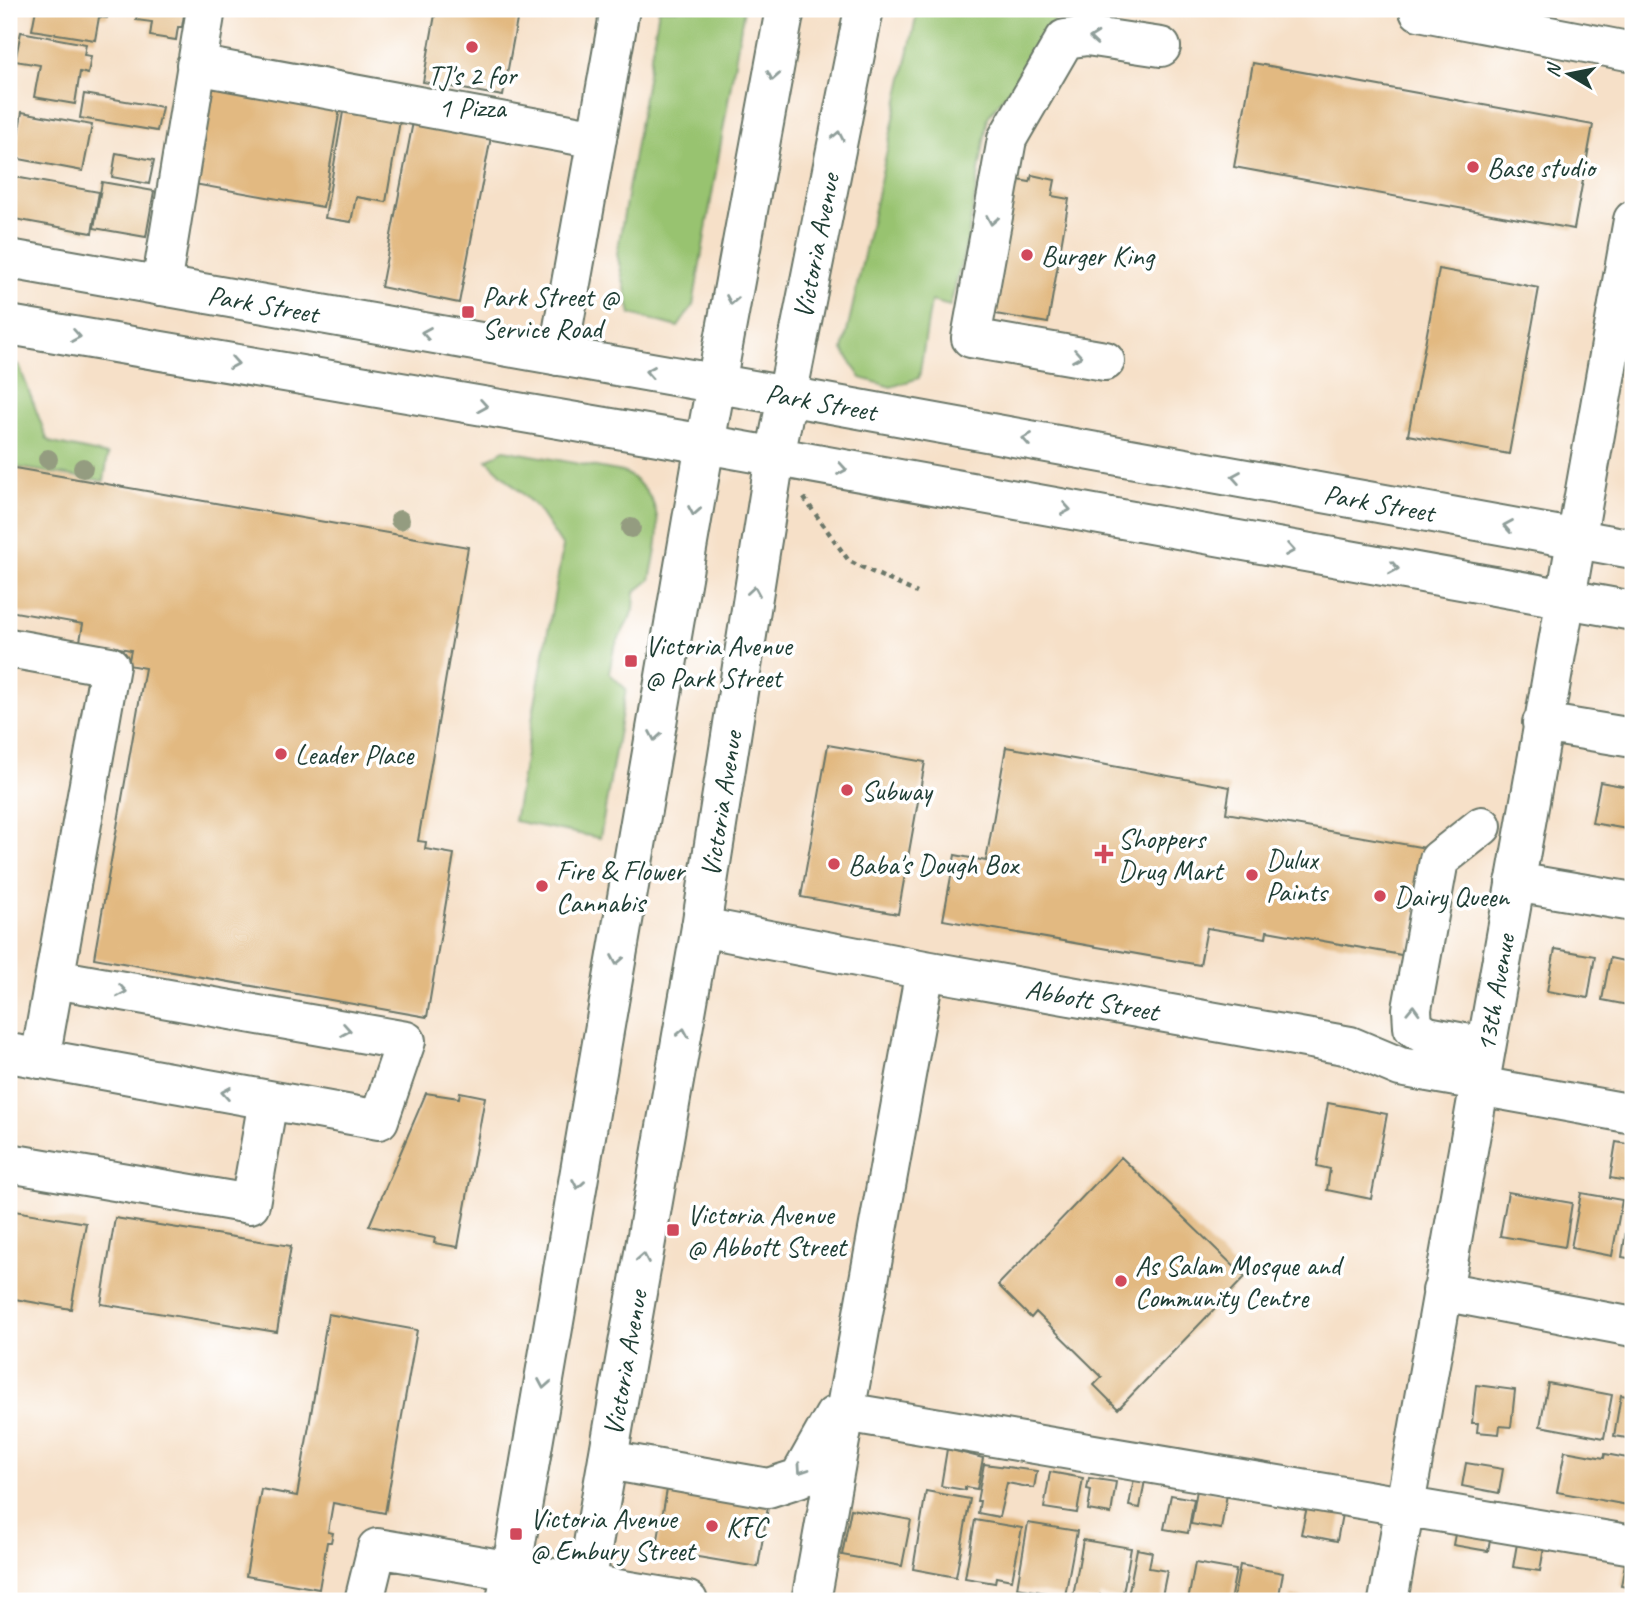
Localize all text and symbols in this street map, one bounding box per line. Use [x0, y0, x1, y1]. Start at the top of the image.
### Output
one-way arrow [1088, 31, 1099, 46]
north arrow [1534, 38, 1604, 108]
marker: TJ's 2 for 1 Pizza [464, 39, 480, 55]
place label: TJ's 2 for 1 Pizza [428, 58, 518, 125]
text: N [1540, 60, 1567, 79]
one-way arrow [766, 70, 781, 82]
one-way arrow [830, 130, 845, 142]
place label: Base studio [1487, 150, 1598, 185]
marker: Base studio [1465, 159, 1481, 175]
street label: Victoria Avenue [785, 169, 848, 321]
one-way arrow [985, 214, 1000, 226]
place label: Burger King [1041, 238, 1156, 273]
marker: Burger King [1019, 247, 1035, 263]
street label: Park Street [205, 277, 324, 331]
place label: Park Street @ Service Road [482, 279, 620, 346]
one-way arrow [726, 294, 741, 306]
marker: Park Street @ Service Road [460, 304, 476, 320]
one-way arrow [420, 326, 432, 341]
one-way arrow [70, 328, 82, 343]
one-way arrow [1071, 348, 1083, 363]
one-way arrow [229, 355, 240, 370]
one-way arrow [644, 366, 656, 381]
street label: Park Street [763, 375, 882, 429]
one-way arrow [477, 398, 489, 413]
one-way arrow [1021, 432, 1033, 447]
one-way arrow [836, 461, 848, 476]
one-way arrow [1230, 470, 1242, 485]
street label: Park Street [1321, 476, 1440, 530]
one-way arrow [1060, 501, 1072, 516]
one-way arrow [687, 506, 702, 517]
one-way arrow [1502, 519, 1514, 534]
one-way arrow [1284, 541, 1296, 556]
one-way arrow [1388, 560, 1400, 575]
one-way arrow [746, 585, 761, 597]
place label: Victoria Avenue @ Park Street [645, 628, 794, 695]
marker: Victoria Avenue @ Park Street [623, 653, 639, 669]
street label: Victoria Avenue [692, 727, 750, 879]
one-way arrow [648, 730, 663, 742]
place label: Leader Place [295, 737, 415, 772]
marker: Leader Place [273, 746, 289, 762]
place label: Subway [861, 773, 934, 808]
marker: Subway [839, 782, 855, 798]
place label: Shoppers Drug Mart [1118, 821, 1225, 888]
place label: Dulux Paints [1266, 842, 1329, 909]
marker: Shoppers Drug Mart [1096, 846, 1112, 862]
place label: Baba's Dough Box [848, 847, 1020, 882]
place label: Fire & Flower Cannabis [556, 853, 686, 920]
marker: Baba's Dough Box [826, 856, 842, 872]
marker: Dulux Paints [1244, 867, 1260, 883]
marker: Fire & Flower Cannabis [534, 878, 550, 894]
place label: Dairy Queen [1394, 879, 1510, 914]
marker: Dairy Queen [1372, 888, 1388, 904]
street label: 13th Avenue [1467, 930, 1523, 1054]
one-way arrow [610, 954, 625, 966]
street label: Abbott Street [1023, 971, 1164, 1029]
one-way arrow [116, 983, 128, 998]
one-way arrow [1406, 1004, 1421, 1015]
one-way arrow [340, 1022, 352, 1037]
one-way arrow [675, 1028, 690, 1039]
one-way arrow [220, 1086, 232, 1101]
one-way arrow [571, 1178, 586, 1190]
place label: Victoria Avenue @ Abbott Street [687, 1197, 849, 1264]
marker: Victoria Avenue @ Abbott Street [665, 1222, 681, 1238]
place label: As Salam Mosque and Community Centre [1135, 1248, 1345, 1315]
one-way arrow [635, 1252, 650, 1264]
marker: As Salam Mosque and Community Centre [1113, 1273, 1129, 1289]
street label: Victoria Avenue [595, 1286, 655, 1438]
one-way arrow [537, 1378, 552, 1390]
one-way arrow [798, 1462, 811, 1475]
place label: Victoria Avenue @ Embury Street [530, 1501, 697, 1568]
place label: KFC [726, 1509, 770, 1544]
marker: KFC [704, 1518, 720, 1534]
marker: Victoria Avenue @ Embury Street [508, 1526, 524, 1542]

